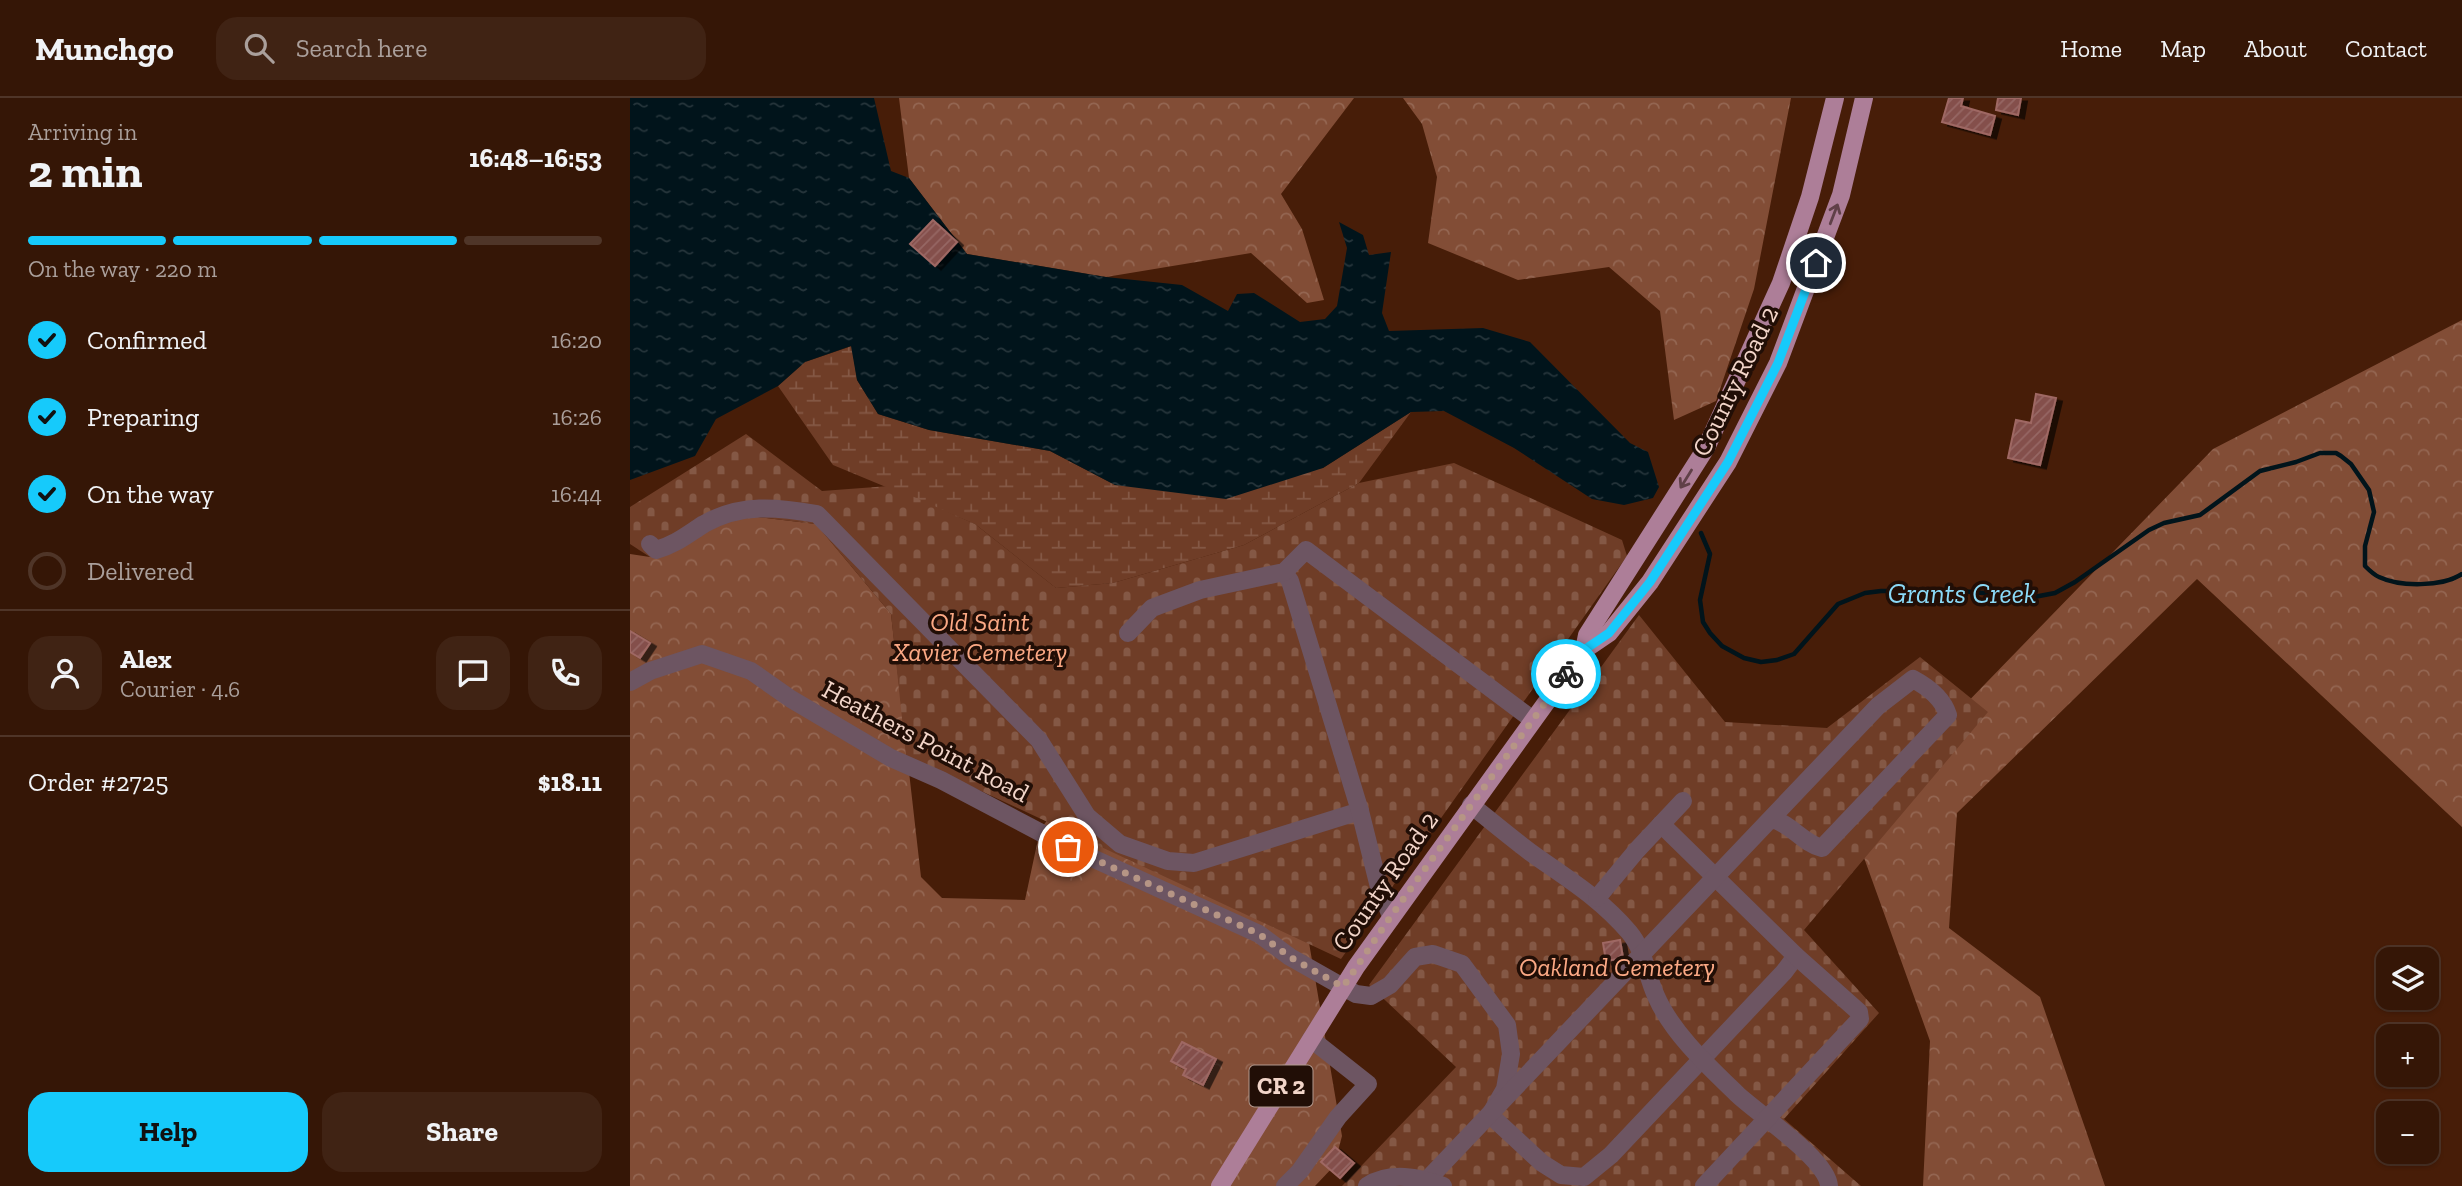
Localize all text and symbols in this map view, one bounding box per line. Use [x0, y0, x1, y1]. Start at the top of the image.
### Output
search box [216, 17, 706, 80]
text: Munchgo [35, 29, 174, 68]
icon: search [240, 29, 278, 67]
text: Search here [296, 32, 427, 64]
text: Home [2060, 34, 2122, 63]
text: Map [2160, 34, 2206, 63]
text: About [2244, 34, 2307, 63]
text: Contact [2345, 34, 2427, 63]
text: Arriving in [28, 118, 137, 146]
text: 16:48–16:53 [469, 142, 602, 174]
text: 2 min [28, 144, 143, 199]
one-way arrow [1829, 203, 1842, 225]
pin [1786, 233, 1846, 293]
icon: home [1797, 244, 1835, 282]
text: On the way · 220 m [28, 255, 217, 283]
street label: County Road 2 [1685, 301, 1785, 461]
icon: check [28, 321, 66, 359]
text: Confirmed [87, 324, 207, 356]
text: 16:20 [551, 326, 602, 354]
icon: check [28, 398, 66, 436]
text: Preparing [87, 401, 199, 433]
text: 16:26 [552, 403, 602, 431]
one-way arrow [1678, 469, 1693, 488]
icon: check [28, 475, 66, 513]
text: On the way [87, 478, 214, 510]
text: 16:44 [551, 480, 602, 508]
text: Delivered [87, 555, 194, 587]
water label: Grants Creek [1888, 577, 2036, 610]
park label: Old Saint Xavier Cemetery [892, 606, 1067, 668]
button: person [28, 636, 102, 710]
button: chat [436, 636, 510, 710]
button: phone [528, 636, 602, 710]
courier [1531, 639, 1601, 709]
text: Alex [120, 643, 172, 675]
icon: bike [1547, 655, 1585, 693]
street label: Heathers Point Road [817, 673, 1035, 809]
text: Courier · 4.6 [120, 675, 240, 703]
text: Order #2725 [28, 766, 168, 798]
text: $18.11 [538, 766, 602, 798]
street label: County Road 2 [1325, 805, 1445, 957]
pin [1038, 817, 1098, 877]
icon: bag [1049, 828, 1087, 866]
map controls [2376, 947, 2439, 1164]
button: layers [2376, 947, 2439, 1010]
park label: Oakland Cemetery [1519, 951, 1715, 983]
button: + [2376, 1024, 2439, 1087]
road number: CR 2 [1250, 1066, 1312, 1106]
button: Help [28, 1092, 308, 1172]
button: Share [322, 1092, 602, 1172]
button: − [2376, 1101, 2439, 1164]

